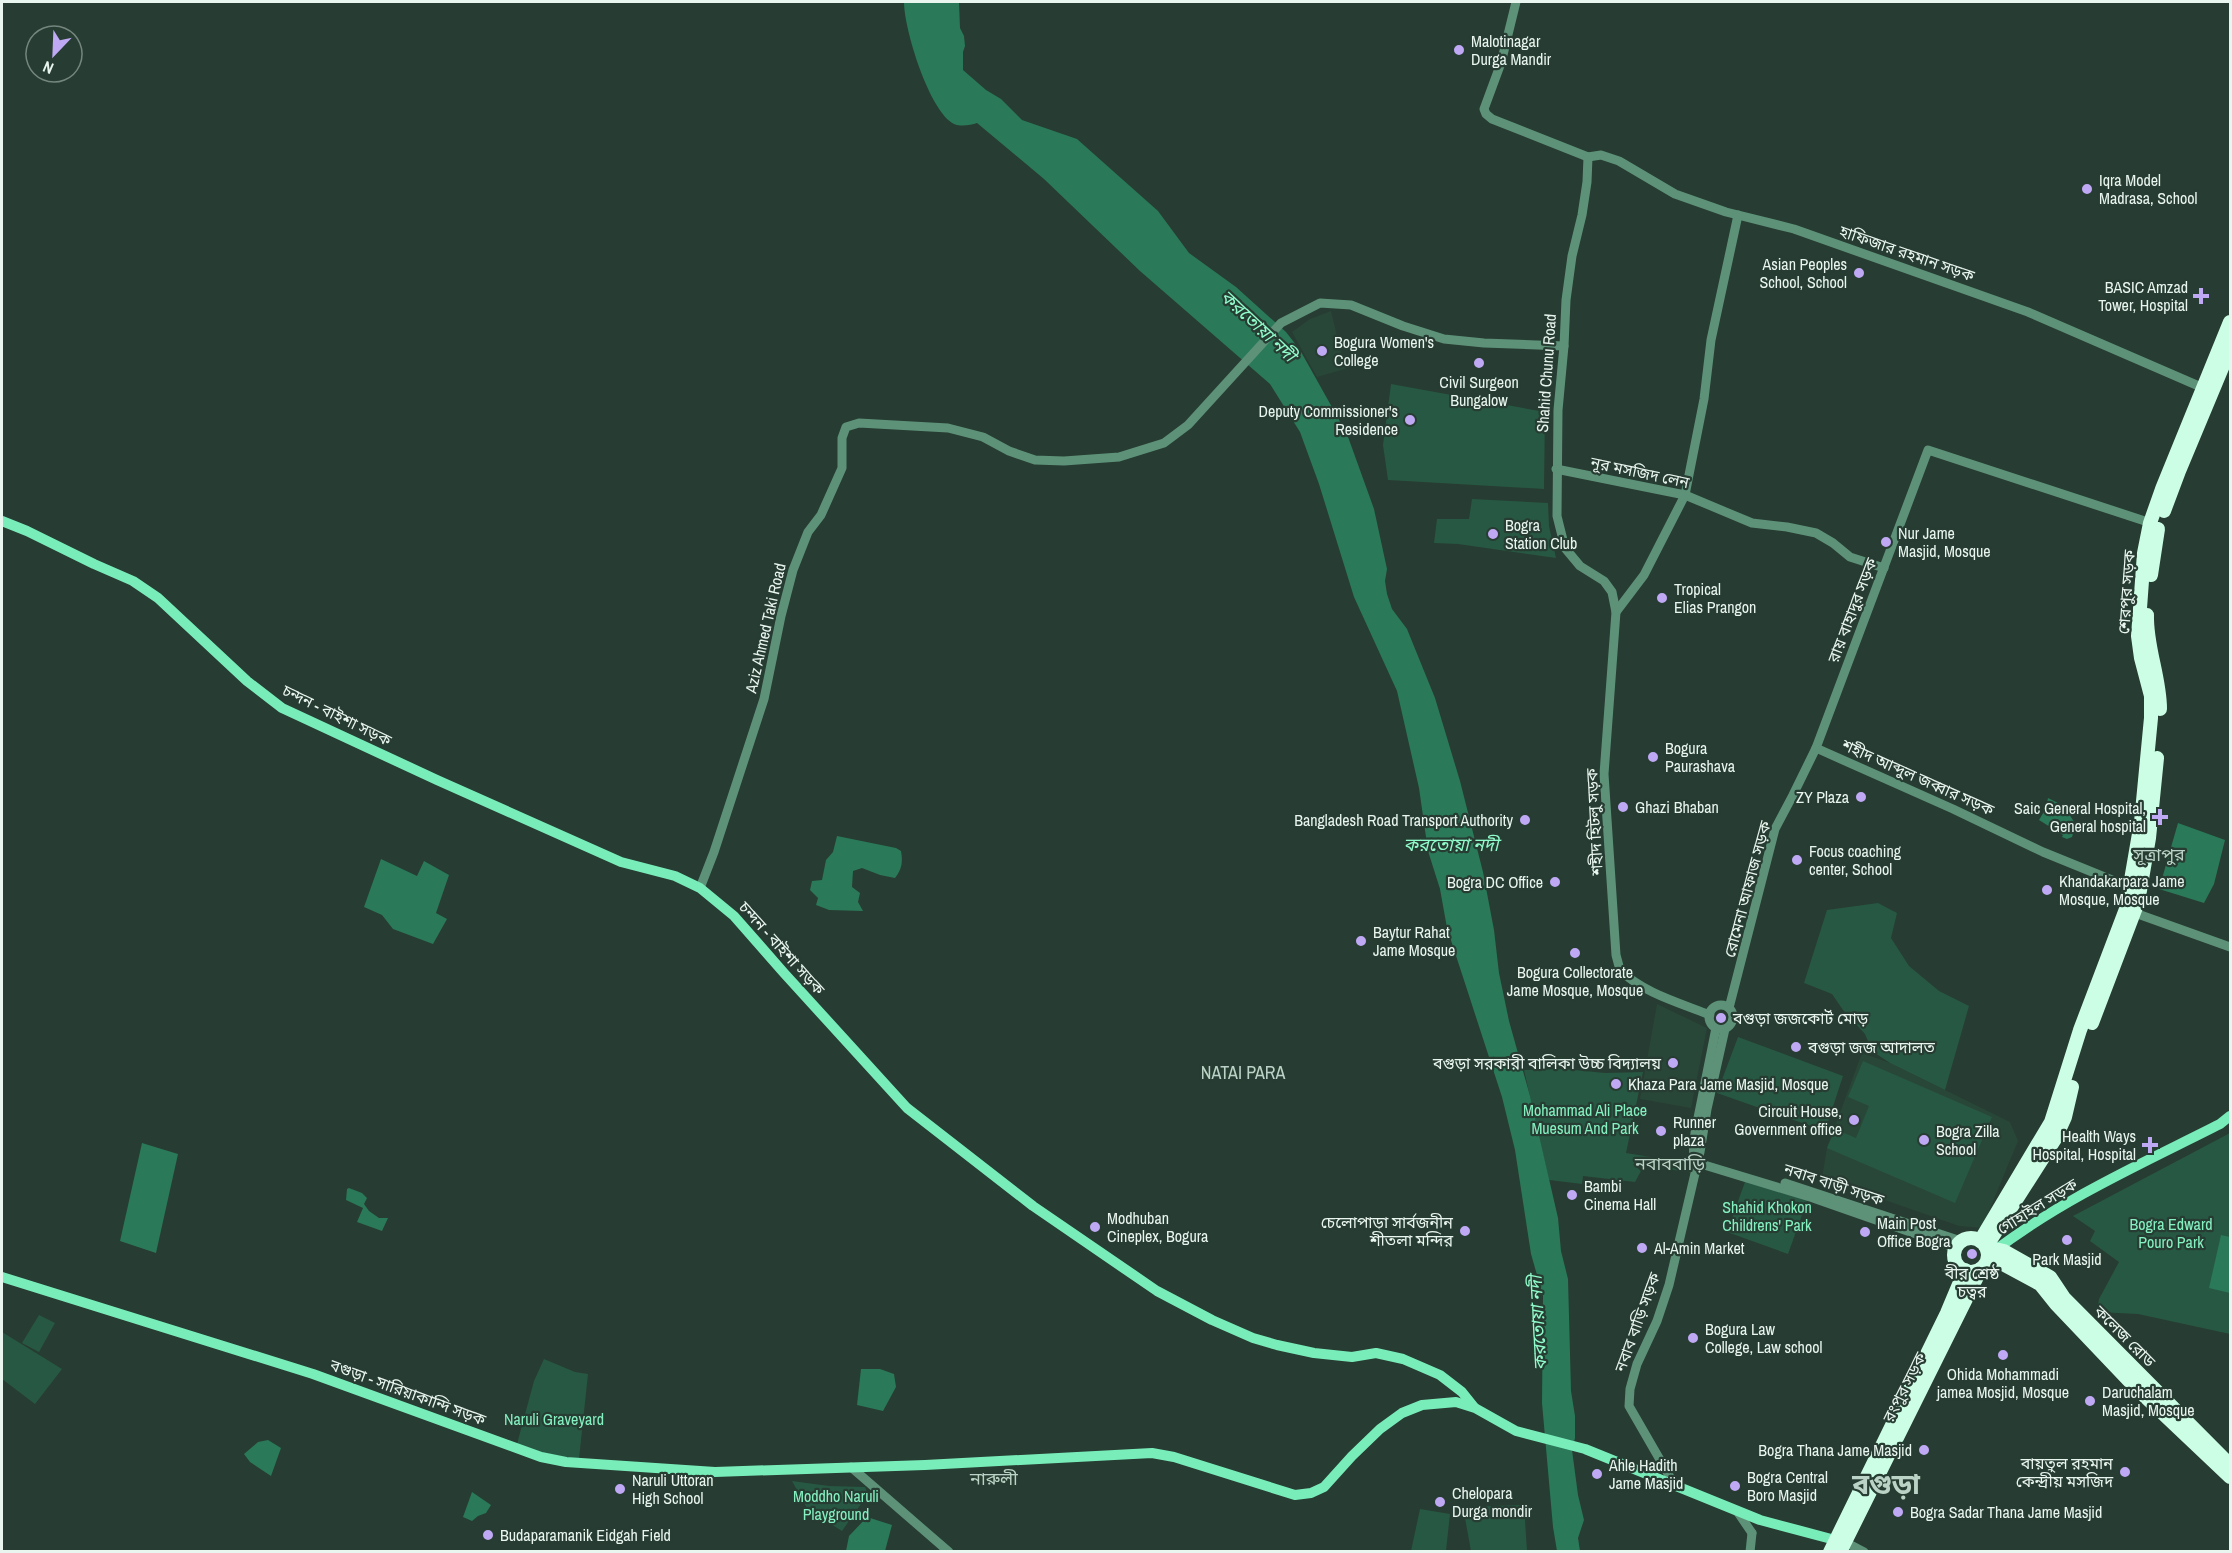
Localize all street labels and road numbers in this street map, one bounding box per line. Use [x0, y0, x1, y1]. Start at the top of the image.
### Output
street label: হাফিজার রহমান সড়ক [1836, 219, 1978, 287]
street label: Shahid Chunu Road [1531, 313, 1561, 433]
street label: নূর মসজিদ লেন [1588, 451, 1692, 493]
street label: শেরপুর সড়ক [2112, 548, 2140, 635]
street label: রায় বাহাদুর সড়ক [1822, 554, 1882, 666]
street label: Aziz Ahmed Taki Road [739, 561, 791, 696]
street label: চন্দন - বাইশা সড়ক [278, 679, 396, 751]
street label: শহীদ আব্দুল জব্বার সড়ক [1837, 733, 1999, 821]
street label: শহীদ হিটলু সড়ক [1580, 767, 1608, 877]
street label: রোমেনা আফাজ সড়ক [1718, 817, 1776, 960]
street label: চন্দন - বাইশা সড়ক [733, 896, 831, 1000]
street label: নবাব বাড়ী সড়ক [1780, 1157, 1888, 1211]
street label: গোহাইল সড়ক [1993, 1172, 2082, 1239]
street label: নবাব বাড়ি সড়ক [1609, 1268, 1665, 1376]
street label: কলেজ রোড [2089, 1300, 2161, 1372]
street label: রংপুর সড়ক [1877, 1347, 1931, 1427]
street label: বগুড়া - সারিয়াকান্দি সড়ক [326, 1353, 490, 1431]

